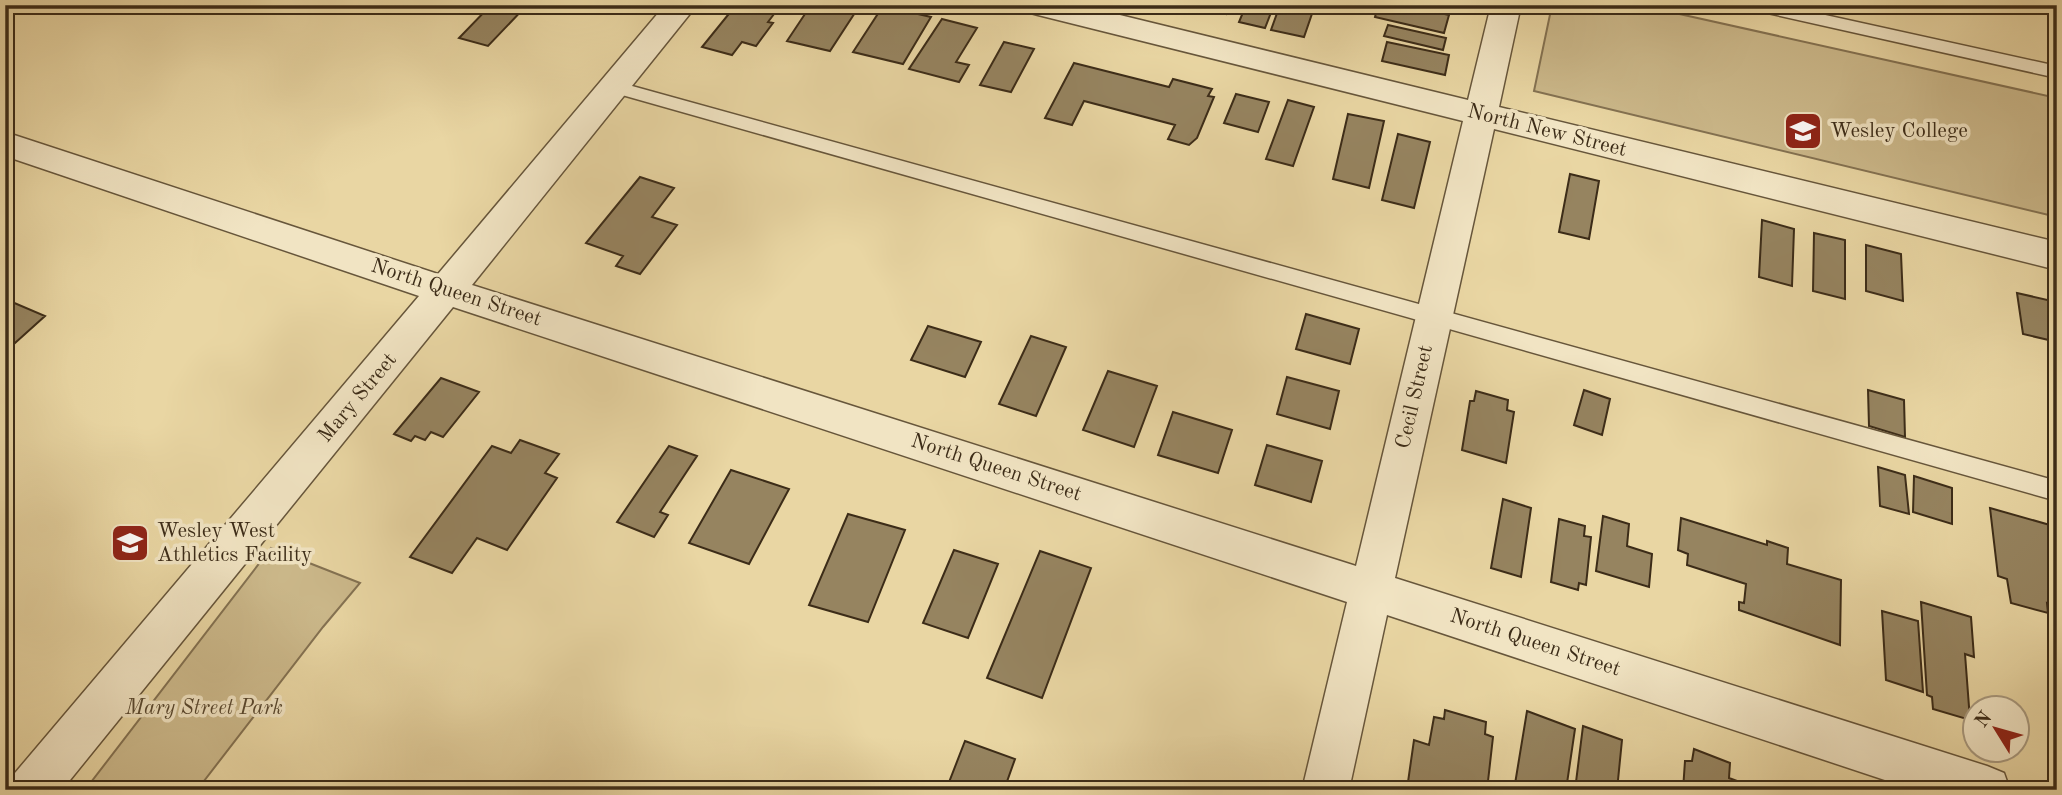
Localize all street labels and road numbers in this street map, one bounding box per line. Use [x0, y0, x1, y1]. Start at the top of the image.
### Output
street label: North New Street [1465, 101, 1629, 161]
street label: North Queen Street [368, 256, 544, 330]
street label: Cecil Street [1393, 343, 1437, 451]
street label: Mary Street [315, 349, 401, 447]
street label: North Queen Street [908, 431, 1084, 505]
street label: North Queen Street [1447, 606, 1623, 680]

